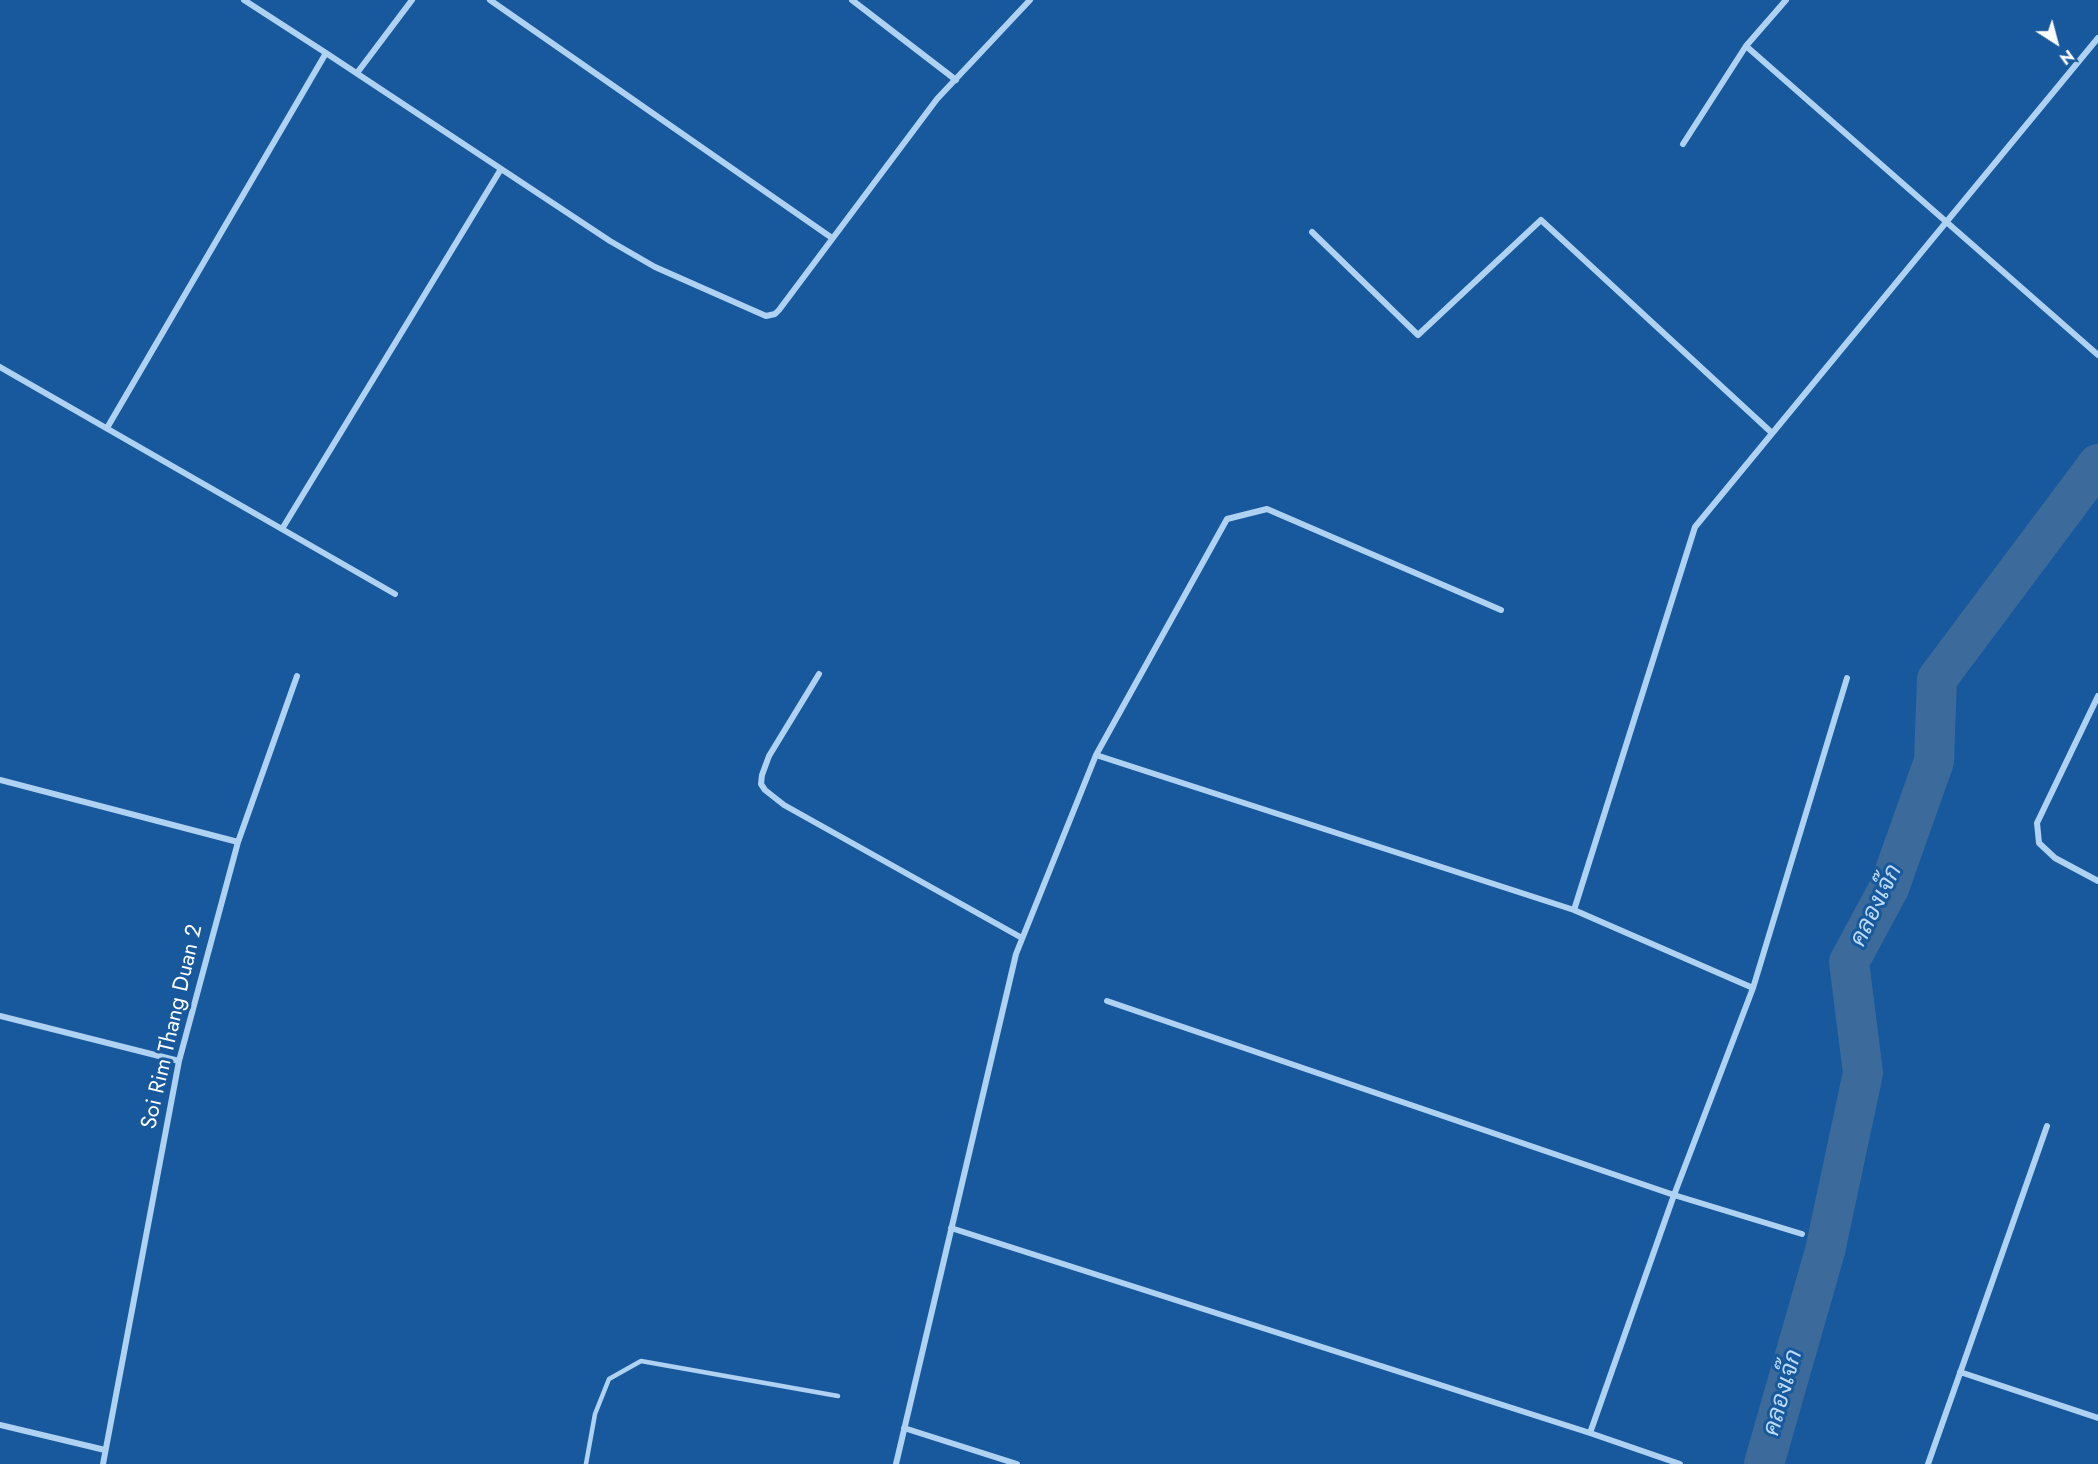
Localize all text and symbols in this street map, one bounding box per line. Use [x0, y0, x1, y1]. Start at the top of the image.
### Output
north arrow [2026, 12, 2086, 72]
text: N [2055, 44, 2079, 70]
water label: คลองเจ๊ก [1845, 860, 1909, 952]
street label: Soi Rim Thang Duan 2 [137, 922, 209, 1132]
water label: คลองเจ๊ก [1758, 1347, 1810, 1439]

